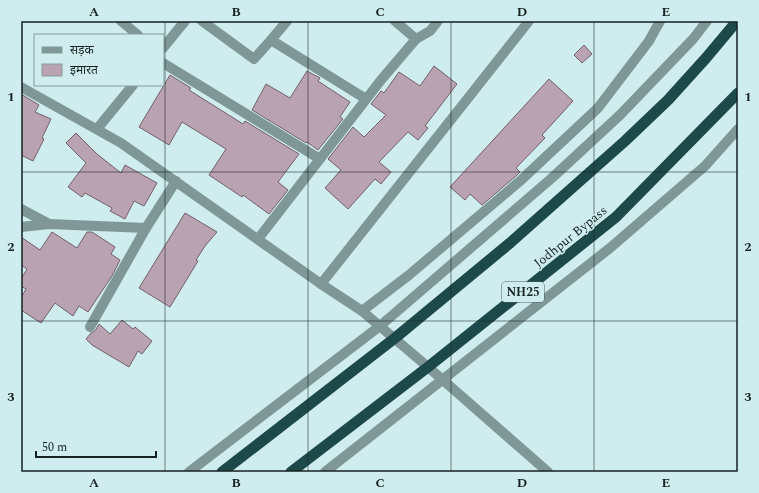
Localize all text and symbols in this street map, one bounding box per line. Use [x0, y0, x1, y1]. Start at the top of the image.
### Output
text: A [89, 2, 99, 22]
text: B [231, 2, 241, 22]
text: C [375, 2, 385, 22]
text: D [517, 2, 527, 22]
text: E [662, 2, 671, 22]
legend [34, 34, 164, 86]
text: सड़क [70, 41, 95, 60]
text: इमारत [70, 61, 99, 80]
text: 1 [7, 87, 15, 107]
text: 1 [744, 87, 752, 107]
street label: Jodhpur Bypass [530, 201, 612, 273]
text: 2 [7, 237, 15, 257]
text: 2 [744, 237, 752, 257]
road number: NH25 [502, 282, 544, 302]
text: 3 [7, 387, 15, 407]
text: 3 [744, 387, 752, 407]
scale bar [36, 433, 156, 459]
text: 50 m [42, 438, 67, 457]
text: A [89, 473, 99, 493]
text: B [231, 473, 241, 493]
text: C [375, 473, 385, 493]
text: D [517, 473, 527, 493]
text: E [662, 473, 671, 493]

